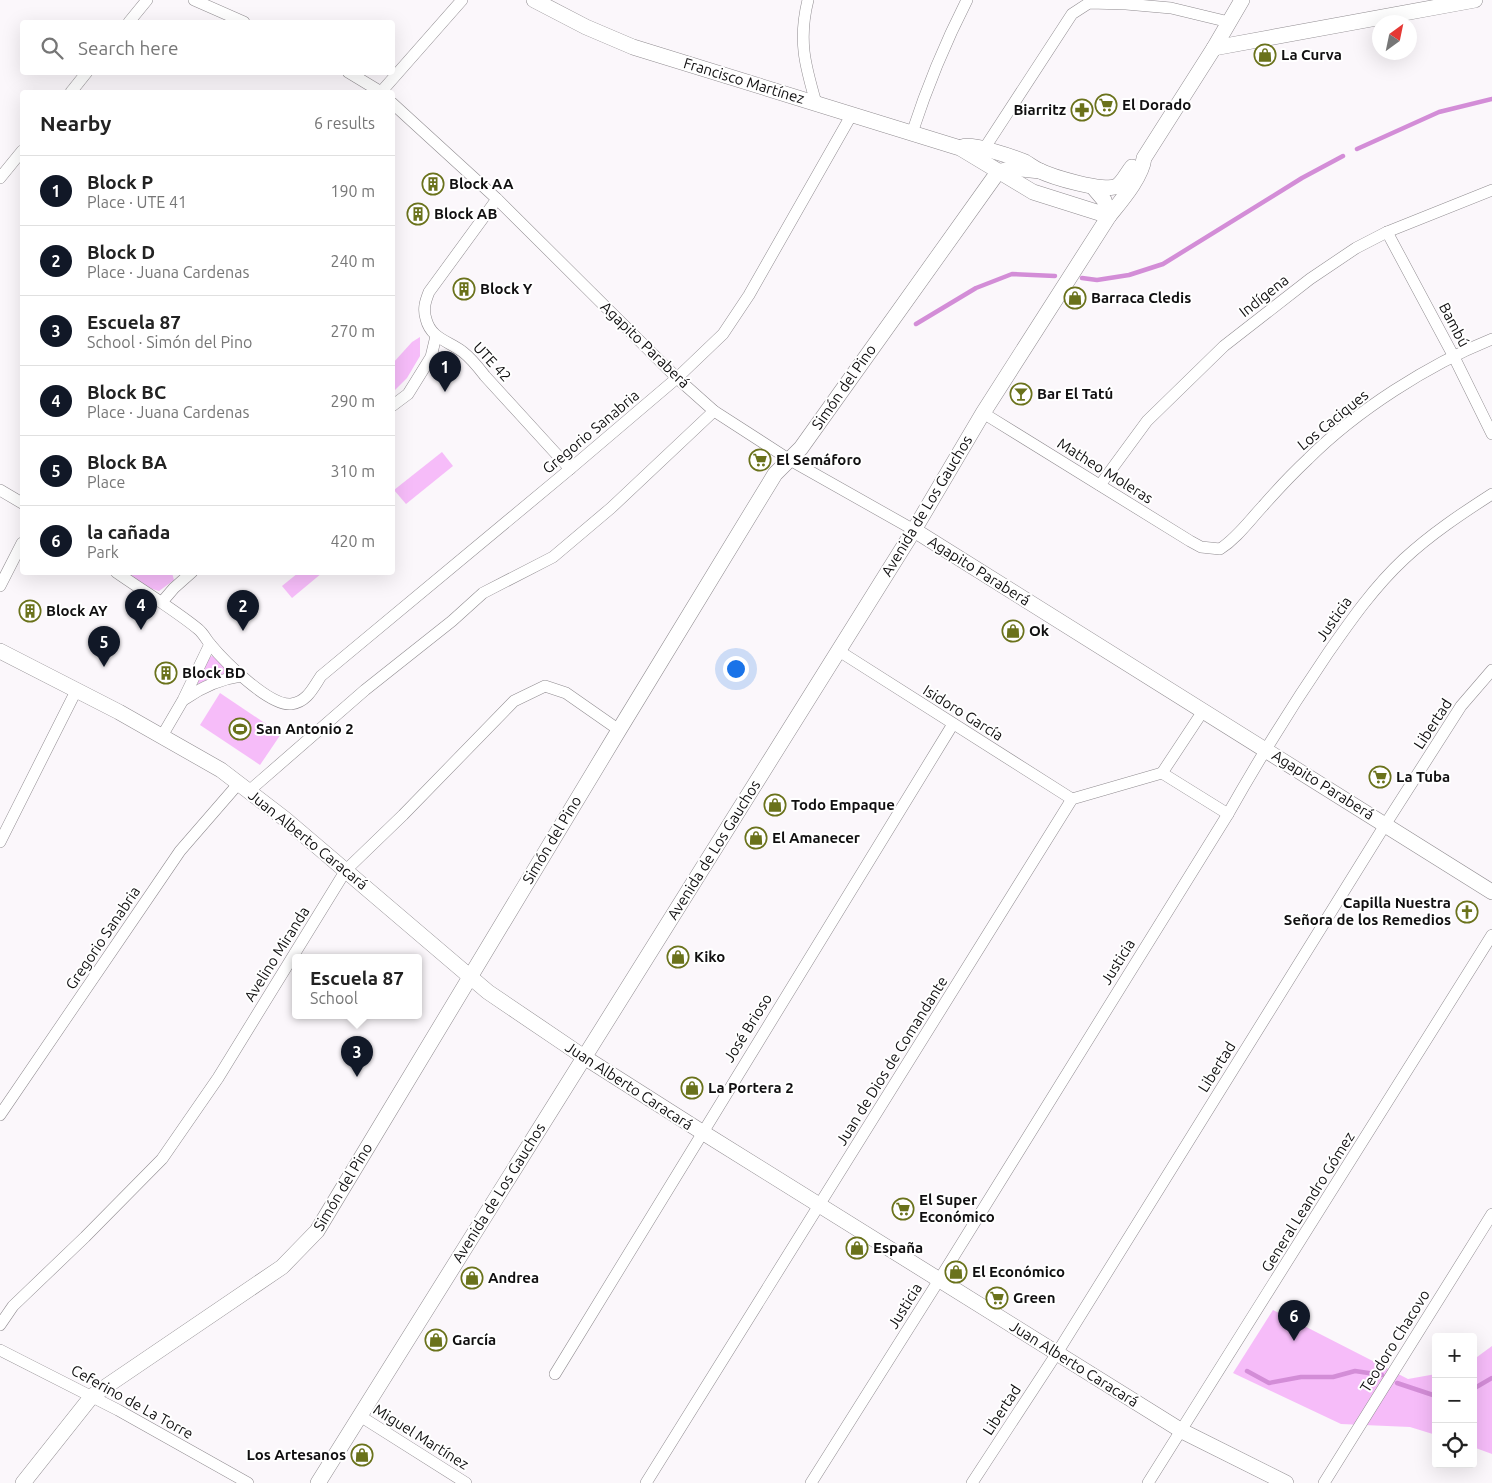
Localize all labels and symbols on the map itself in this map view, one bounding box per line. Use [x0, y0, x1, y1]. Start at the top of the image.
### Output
north arrow [1372, 15, 1417, 60]
shop icon: La Curva [1253, 43, 1277, 67]
place label: La Curva [1281, 46, 1342, 63]
street label: Francisco Martínez [682, 54, 807, 107]
supermarket icon: El Dorado [1094, 93, 1118, 117]
place label: El Dorado [1122, 96, 1191, 113]
pharmacy icon: Biarritz [1070, 98, 1094, 122]
place label: Biarritz [1013, 101, 1066, 118]
building icon: Block AA [421, 172, 445, 196]
place label: Block AA [449, 175, 514, 192]
building icon: Block AB [406, 202, 430, 226]
place label: Block AB [434, 205, 497, 222]
street label: Indígena [1236, 271, 1292, 320]
building icon: Block Y [452, 277, 476, 301]
place label: Block Y [480, 280, 533, 297]
shop icon: Barraca Cledis [1063, 286, 1087, 310]
place label: Barraca Cledis [1091, 289, 1191, 306]
street label: Agapito Paraberá [597, 298, 693, 391]
street label: Bambú [1436, 300, 1473, 350]
street label: UTE 42 [470, 339, 515, 385]
street label: Simón del Pino [808, 341, 879, 432]
pin: 1 [429, 351, 461, 392]
bar icon: Bar El Tatú [1009, 382, 1033, 406]
place label: Bar El Tatú [1037, 385, 1113, 402]
street label: Gregorio Sanabria [539, 386, 642, 477]
street label: Los Caciques [1294, 386, 1371, 453]
street label: Avenida de Los Gauchos [878, 432, 975, 579]
street label: Matheo Moleras [1054, 434, 1156, 507]
supermarket icon: El Semáforo [748, 448, 772, 472]
place label: El Semáforo [776, 451, 861, 468]
street label: Agapito Paraberá [925, 532, 1033, 609]
pin: 4 [125, 589, 157, 630]
pin: 2 [227, 590, 259, 631]
street label: Justicia [1312, 593, 1355, 644]
building icon: Block AY [18, 599, 42, 623]
place label: Block AY [46, 602, 108, 619]
shop icon: Ok [1001, 619, 1025, 643]
place label: Ok [1029, 622, 1050, 639]
pin: 5 [88, 626, 120, 667]
your location [723, 656, 749, 682]
building icon: Block BD [154, 661, 178, 685]
place label: Block BD [182, 664, 246, 681]
street label: Isidoro García [920, 681, 1006, 744]
street label: Libertad [1410, 695, 1455, 752]
sports icon: San Antonio 2 [228, 717, 252, 741]
place label: San Antonio 2 [256, 720, 354, 737]
street label: Agapito Paraberá [1269, 746, 1377, 823]
supermarket icon: La Tuba [1368, 765, 1392, 789]
place label: La Tuba [1396, 768, 1450, 785]
street label: Avenida de Los Gauchos [664, 777, 763, 923]
street label: Juan Alberto Caracará [245, 786, 371, 893]
street label: Simón del Pino [519, 793, 585, 887]
shop icon: Todo Empaque [763, 793, 787, 817]
place label: Todo Empaque [791, 796, 895, 813]
shop icon: El Amanecer [744, 826, 768, 850]
place label: El Amanecer [772, 829, 861, 846]
street label: Gregorio Sanabria [62, 883, 143, 992]
place label: Capilla Nuestra Señora de los Remedios [1284, 894, 1451, 928]
church icon: Capilla Nuestra Señora de los Remedios [1455, 900, 1479, 924]
street label: Avelino Miranda [241, 903, 313, 1004]
street label: Justicia [1097, 936, 1138, 988]
shop icon: Kiko [666, 945, 690, 969]
place label: Kiko [694, 948, 725, 965]
street label: Juan de Dios de Comandante [832, 973, 951, 1148]
street label: José Brioso [720, 990, 775, 1065]
pin: 3 [341, 1036, 373, 1077]
street label: Juan Alberto Caracará [562, 1038, 696, 1133]
street label: Libertad [1194, 1038, 1239, 1095]
shop icon: La Portera 2 [680, 1076, 704, 1100]
place label: La Portera 2 [708, 1079, 794, 1096]
street label: Avenida de Los Gauchos [449, 1120, 548, 1266]
street label: General Leandro Gómez [1258, 1129, 1358, 1275]
street label: Simón del Pino [310, 1140, 376, 1234]
place label: El Super Económico [919, 1191, 995, 1225]
supermarket icon: El Super Económico [891, 1197, 915, 1221]
shop icon: España [845, 1236, 869, 1260]
place label: España [873, 1239, 923, 1256]
shop icon: El Económico [944, 1260, 968, 1284]
place label: El Económico [972, 1263, 1065, 1280]
shop icon: Andrea [460, 1266, 484, 1290]
place label: Andrea [488, 1269, 539, 1286]
street label: Justicia [884, 1280, 925, 1332]
supermarket icon: Green [985, 1286, 1009, 1310]
street label: Teodoro Chacovo [1356, 1286, 1433, 1395]
place label: Green [1013, 1289, 1055, 1306]
pin: 6 [1278, 1300, 1310, 1341]
street label: Juan Alberto Caracará [1007, 1317, 1142, 1410]
shop icon: García [424, 1328, 448, 1352]
place label: García [452, 1331, 496, 1348]
street label: Ceferino de La Torre [68, 1361, 196, 1442]
street label: Libertad [979, 1381, 1024, 1438]
street label: Miguel Martínez [370, 1400, 472, 1473]
shop icon: Los Artesanos [350, 1443, 374, 1467]
place label: Los Artesanos [246, 1446, 346, 1463]

